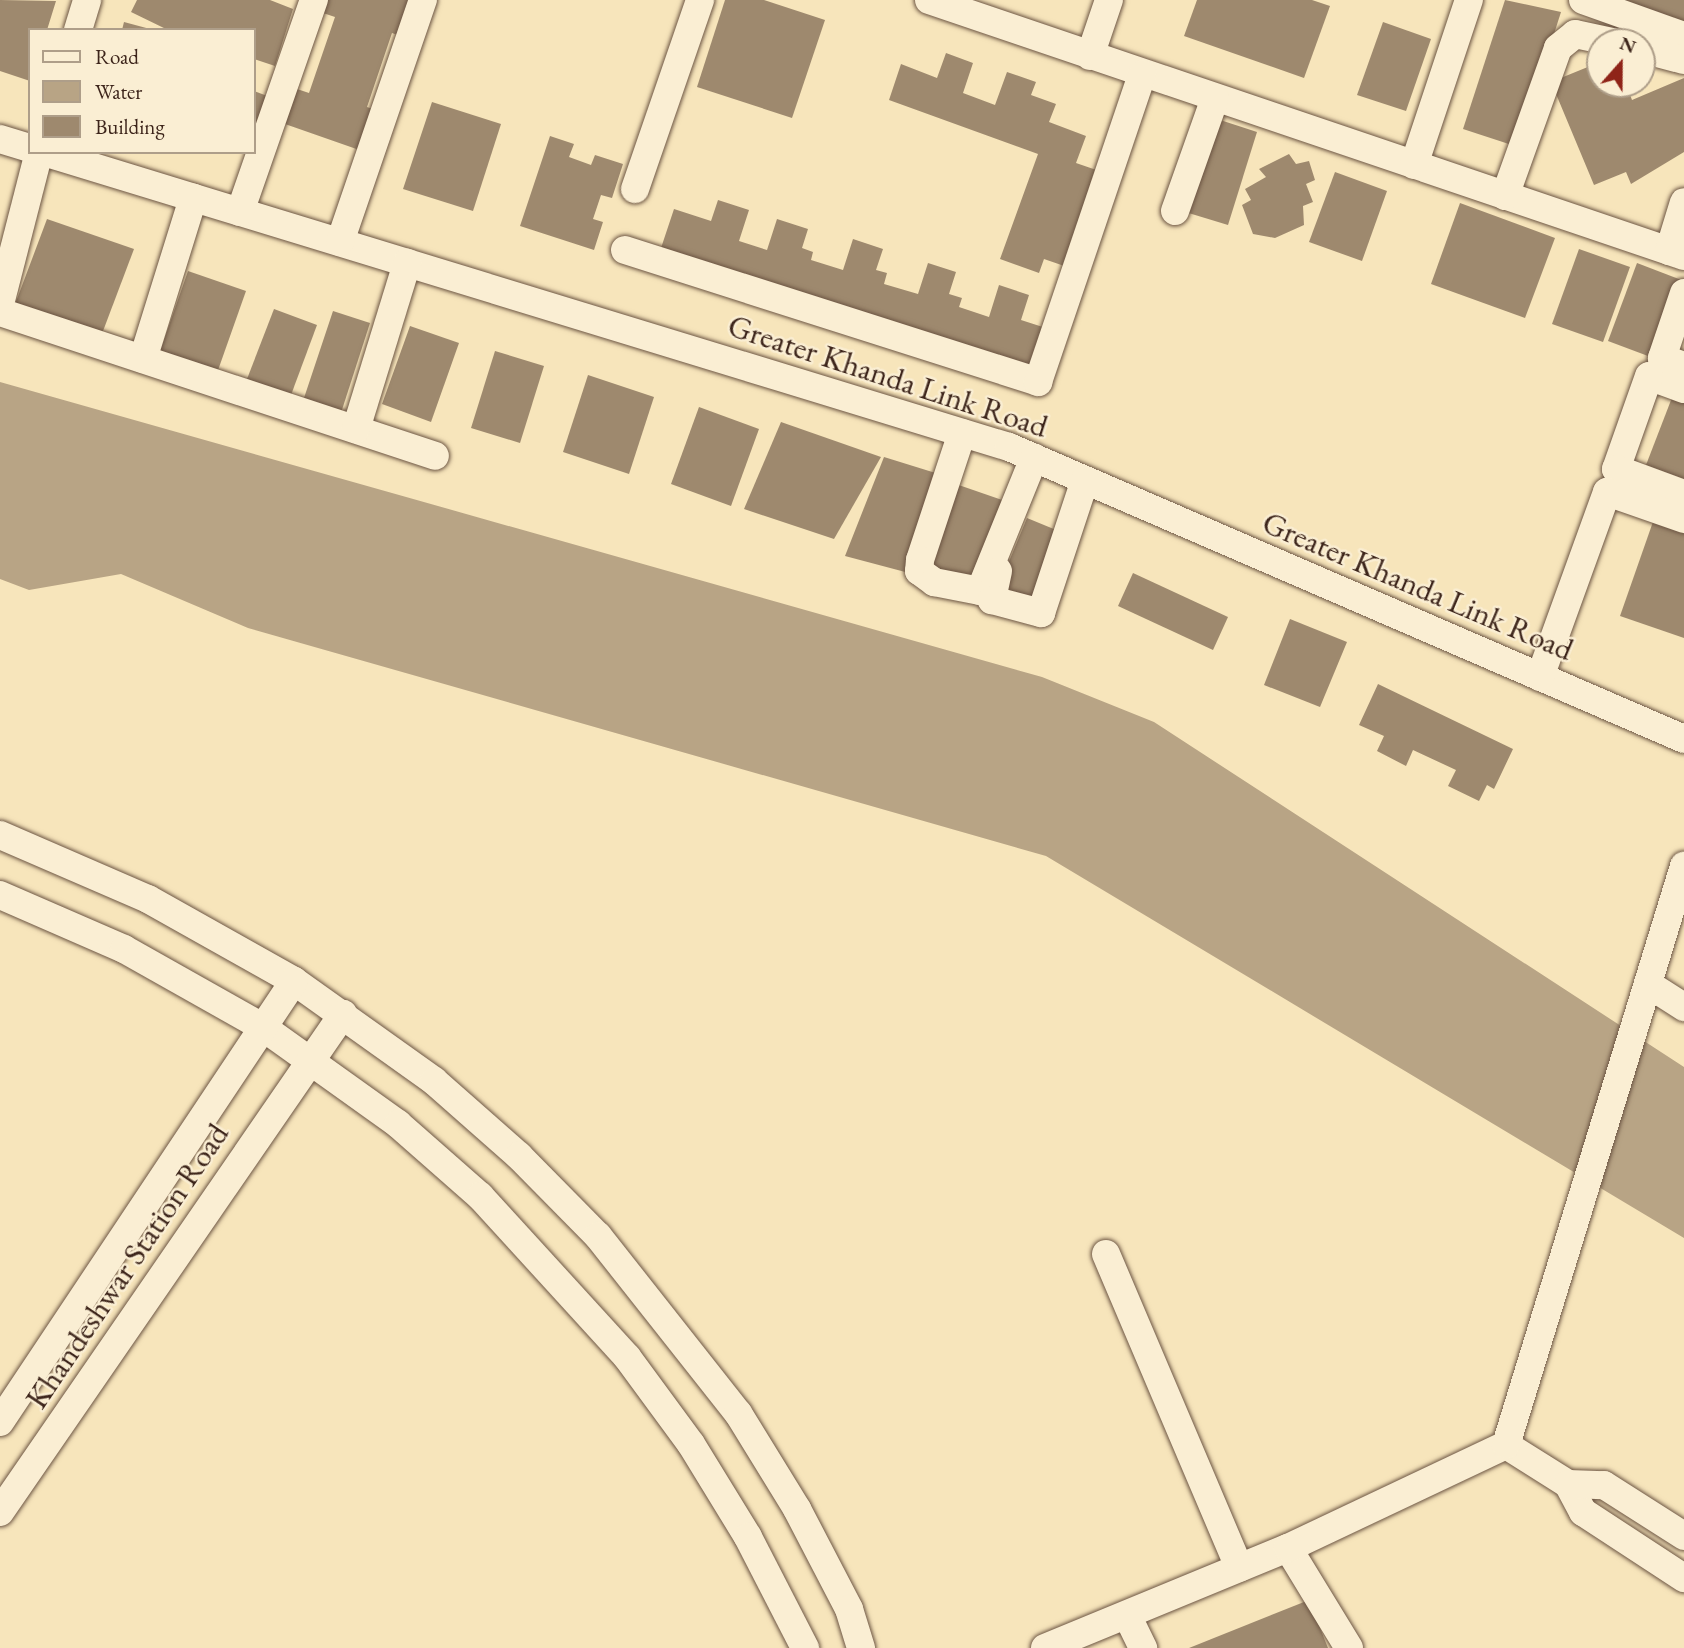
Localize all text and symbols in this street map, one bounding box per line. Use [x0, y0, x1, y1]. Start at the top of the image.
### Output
legend [28, 28, 256, 154]
north arrow [1586, 28, 1656, 98]
text: N [1616, 30, 1640, 59]
text: Road [95, 43, 139, 70]
text: Water [95, 78, 142, 105]
text: Building [95, 113, 165, 140]
street label: Greater Khanda Link Road [723, 306, 1053, 446]
street label: Greater Khanda Link Road [1257, 503, 1579, 669]
street label: Khandeshwar Station Road [17, 1116, 237, 1416]

